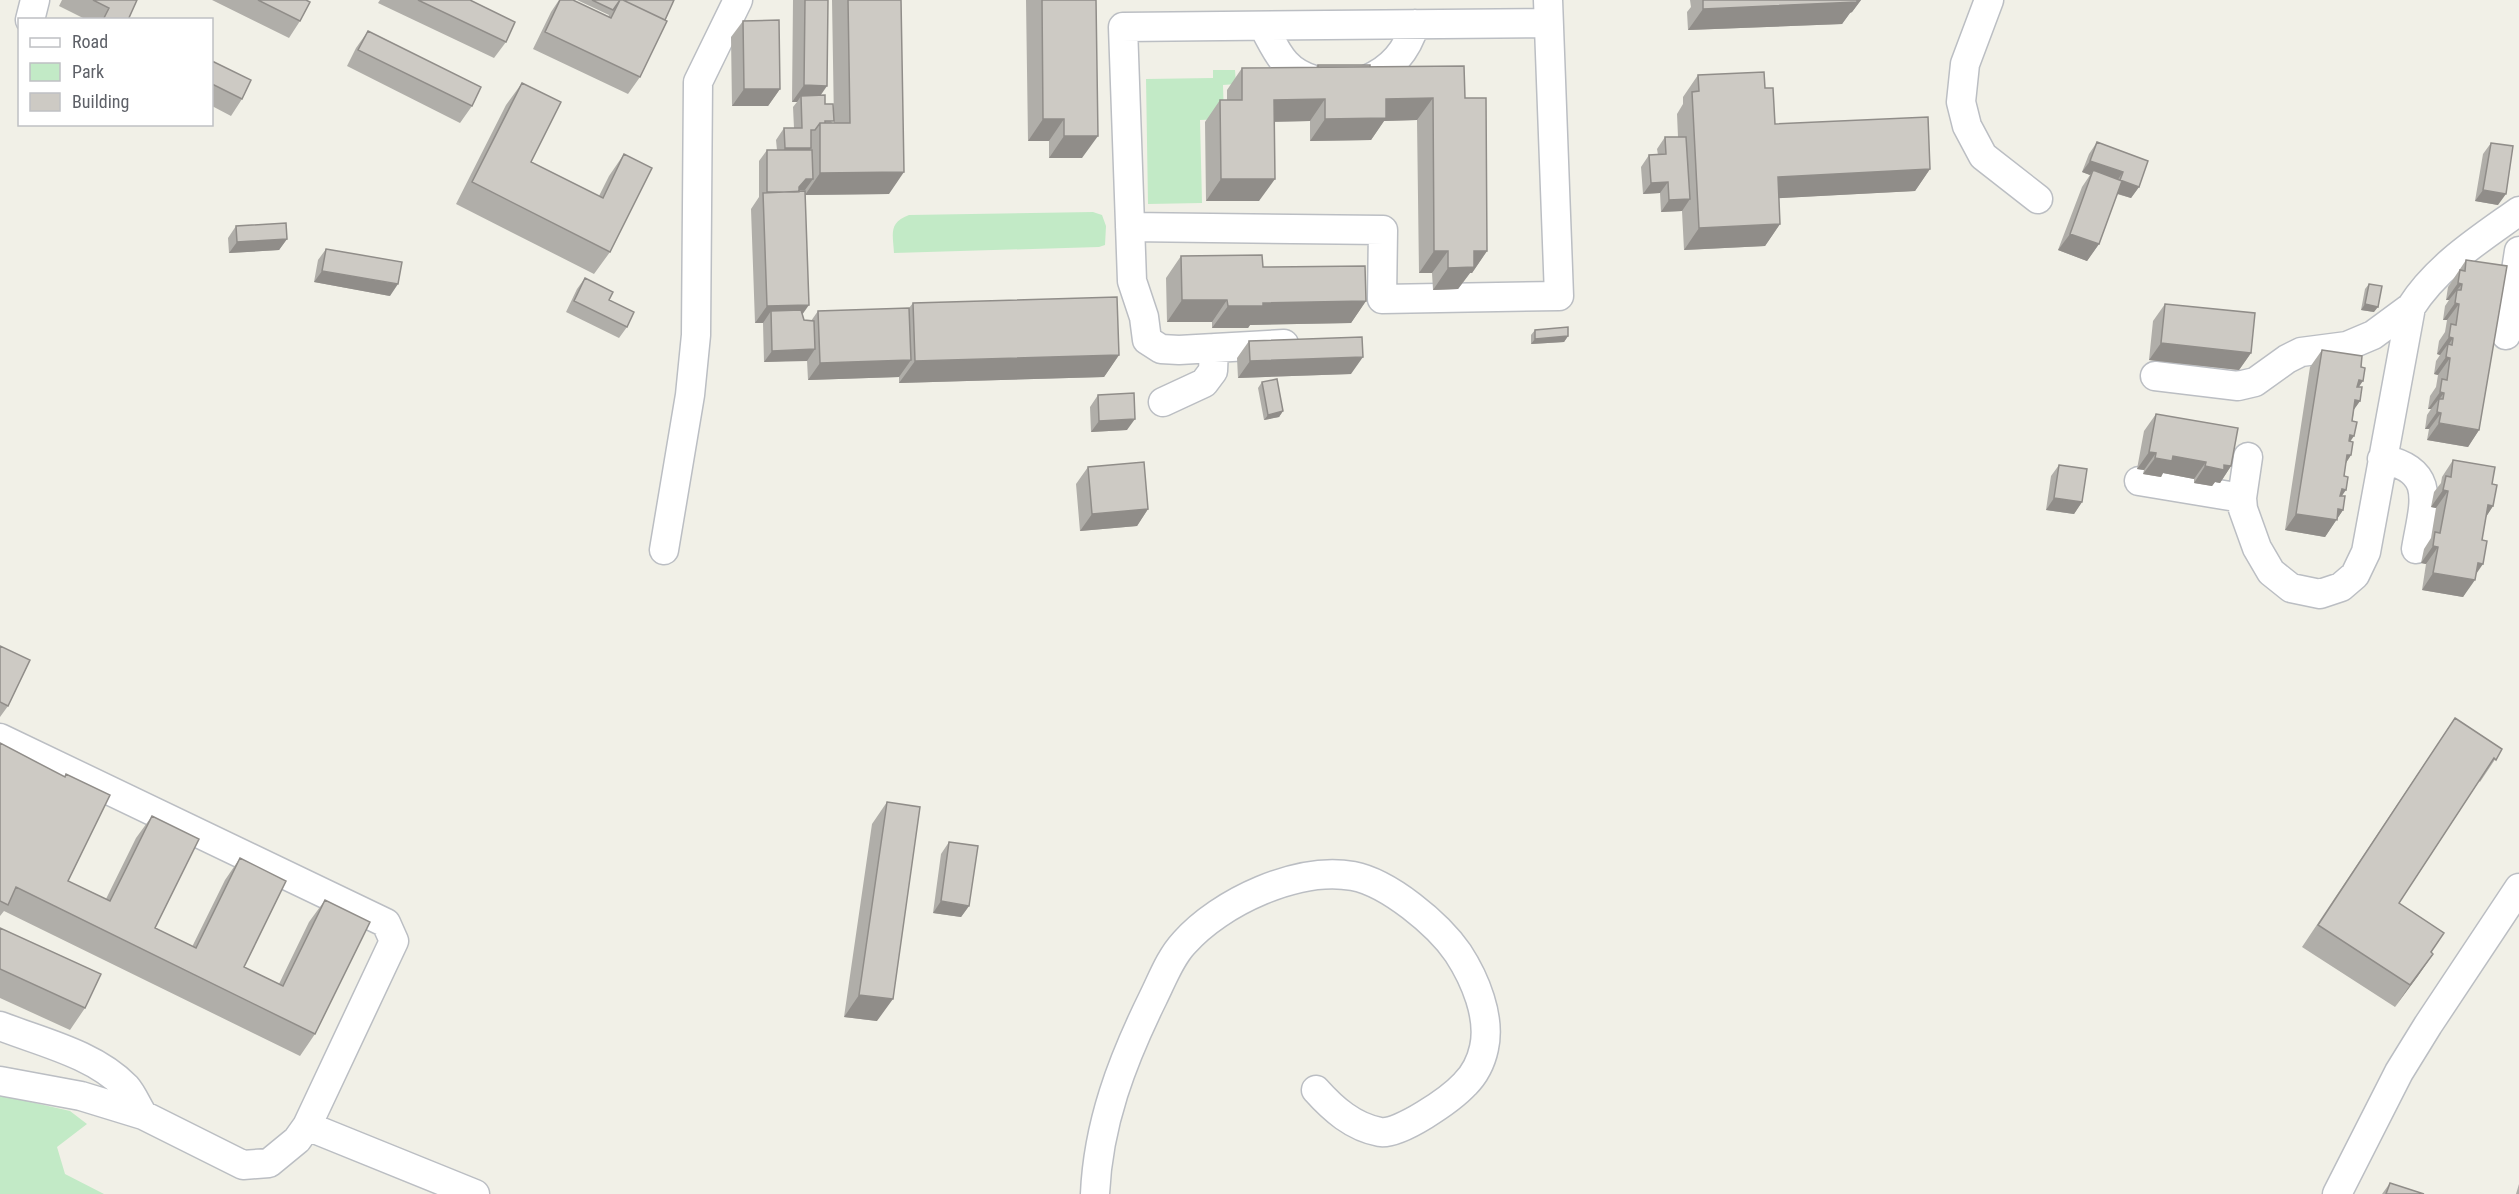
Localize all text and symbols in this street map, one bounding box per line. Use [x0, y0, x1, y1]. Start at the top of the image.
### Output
legend [18, 18, 213, 126]
text: Road [72, 31, 108, 52]
text: Park [72, 61, 104, 82]
text: Building [72, 91, 129, 112]

